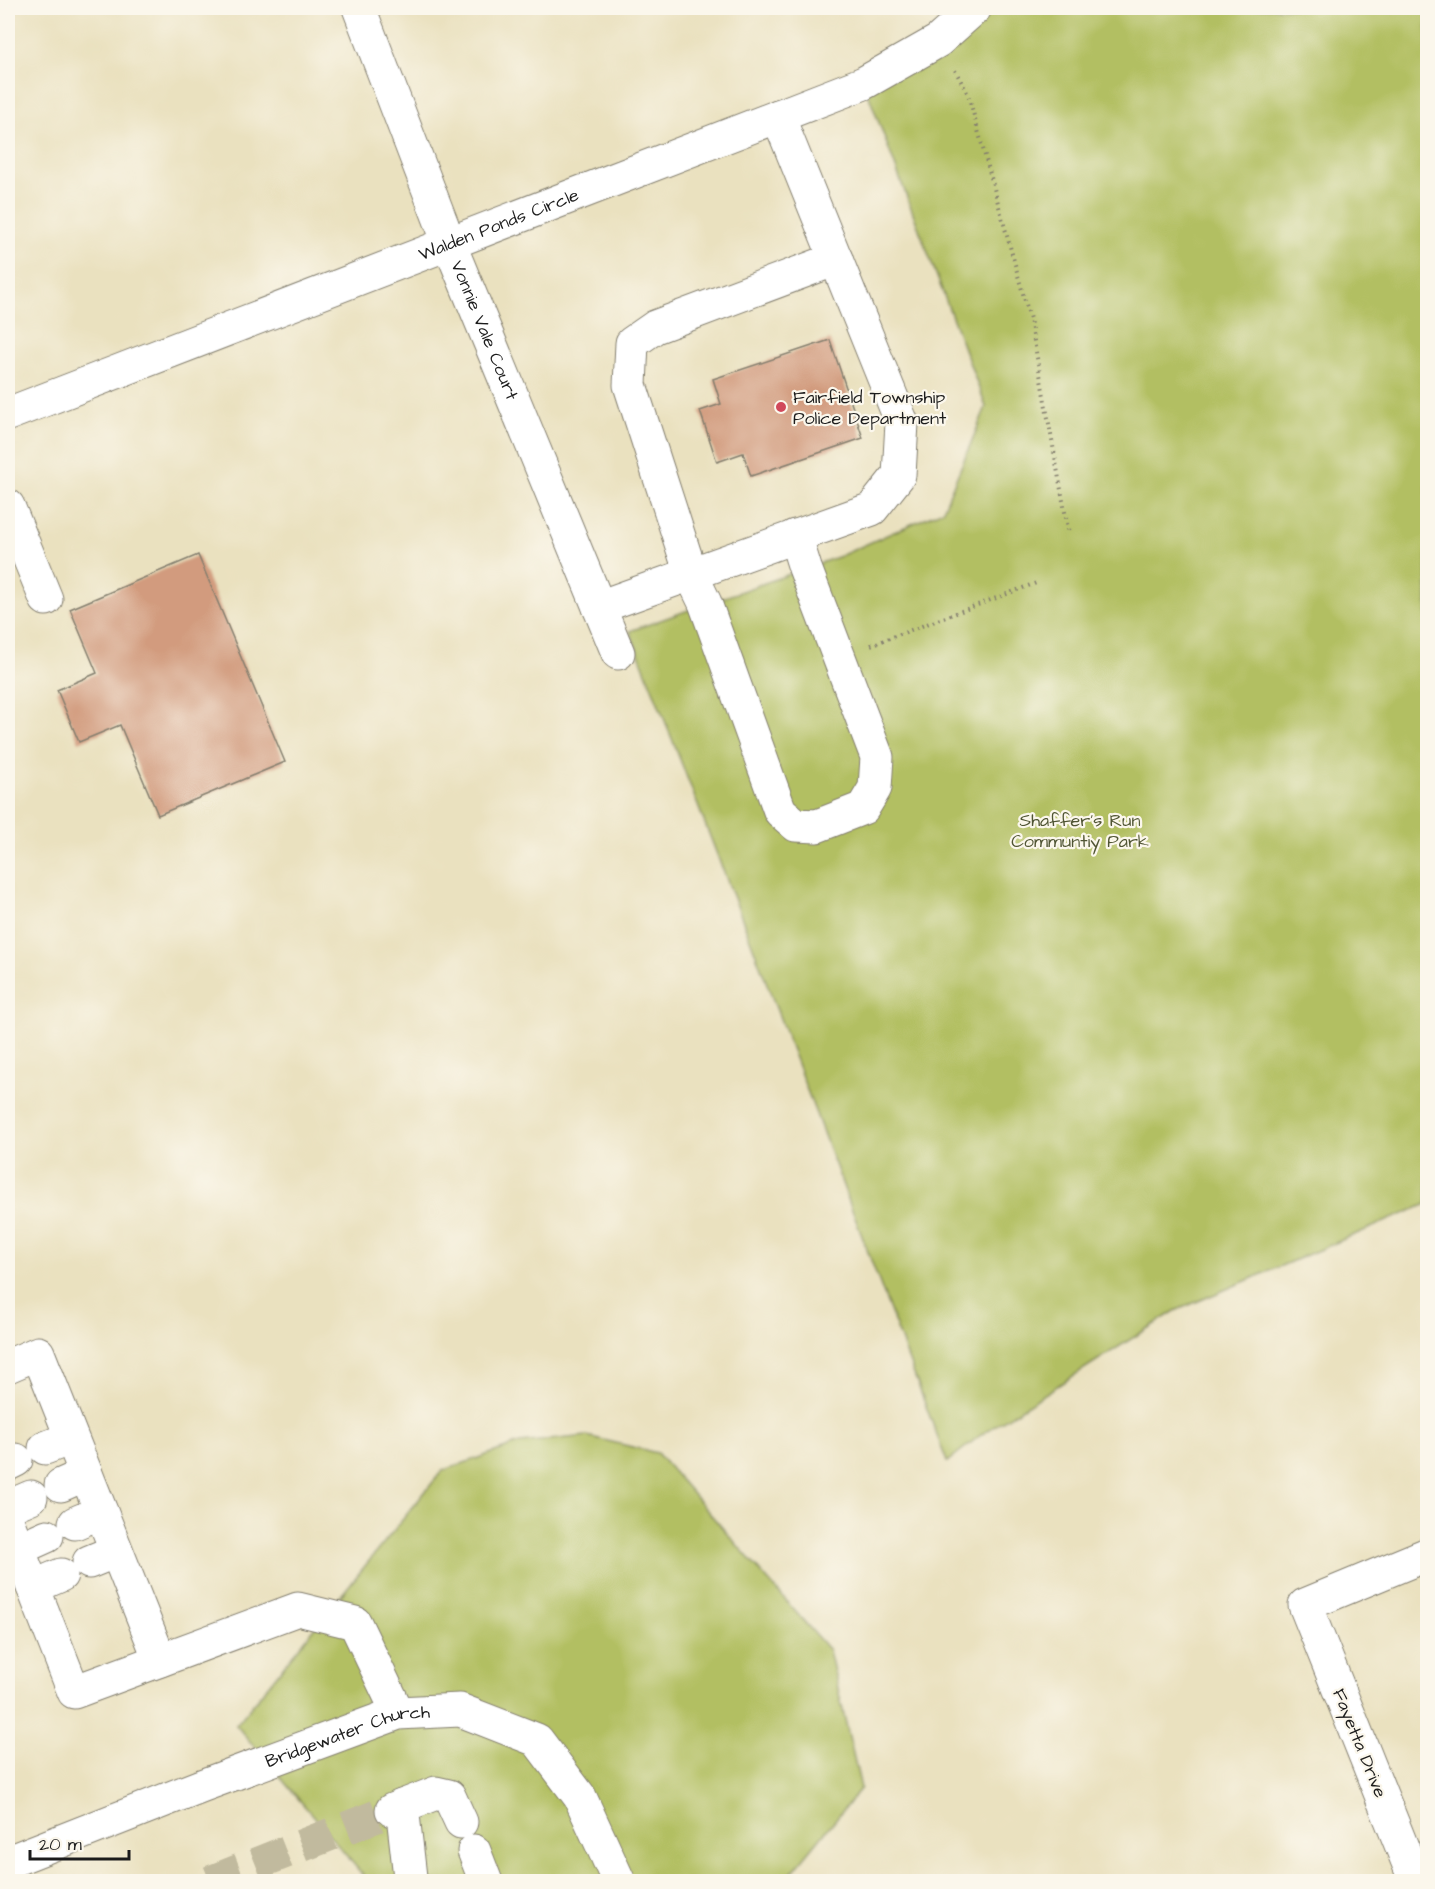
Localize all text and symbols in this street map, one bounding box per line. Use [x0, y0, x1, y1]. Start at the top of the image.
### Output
street label: Walden Ponds Circle [415, 182, 583, 267]
street label: Vonnie Vale Court [445, 257, 525, 405]
place label: Fairfield Township Police Department [793, 385, 947, 431]
marker: Fairfield Township Police Department [774, 400, 788, 414]
park label: Shaffer’s Run Communtiy Park [1011, 808, 1149, 855]
street label: Fayetta Drive [1325, 1685, 1393, 1802]
street label: Bridgewater Church [262, 1699, 431, 1774]
scale bar [30, 1823, 129, 1861]
text: 20 m [39, 1832, 82, 1857]

